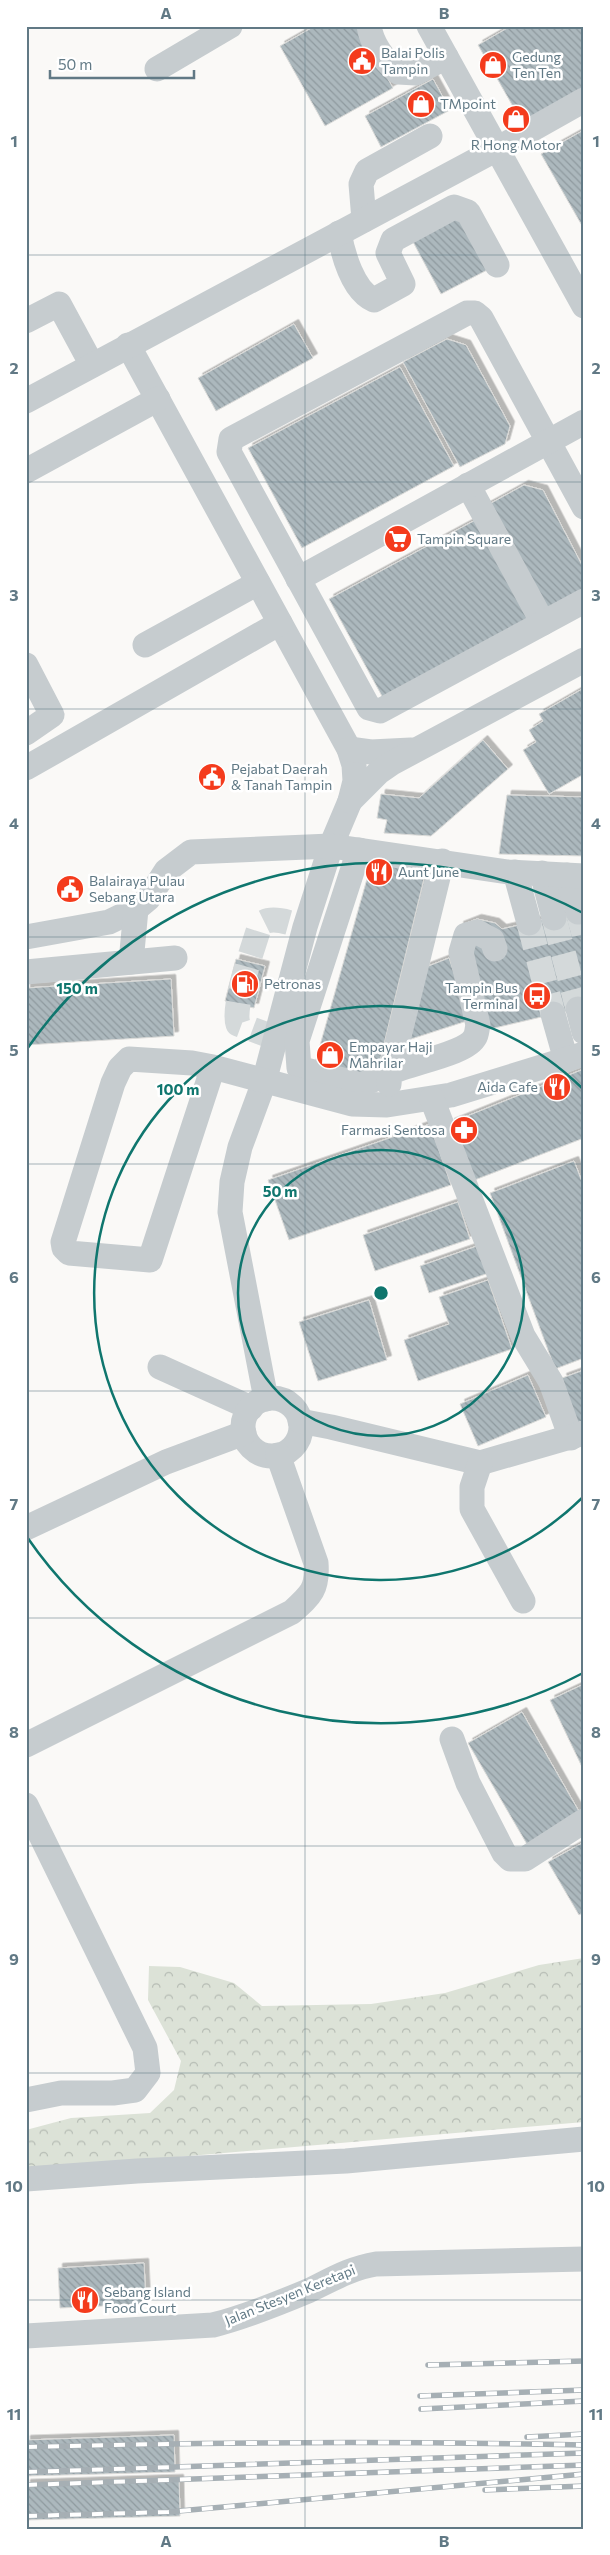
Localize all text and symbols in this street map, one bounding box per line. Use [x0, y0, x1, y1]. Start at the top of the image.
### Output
text: A [160, 3, 172, 22]
text: B [439, 3, 450, 22]
place label: Balai Polis Tampin [381, 44, 445, 77]
public building icon: Balai Polis Tampin [347, 46, 377, 76]
scale bar [50, 48, 194, 80]
place label: Gedung Ten Ten [512, 48, 562, 81]
shop icon: Gedung Ten Ten [478, 50, 508, 80]
text: 50 m [58, 55, 92, 73]
shop icon: TMpoint [406, 89, 436, 119]
place label: TMpoint [440, 95, 496, 112]
shop icon: R Hong Motor [501, 104, 531, 134]
text: 1 [10, 131, 18, 150]
text: 1 [592, 131, 600, 150]
place label: R Hong Motor [471, 136, 562, 153]
text: 2 [9, 358, 19, 377]
text: 2 [591, 358, 601, 377]
supermarket icon: Tampin Square [383, 524, 413, 554]
place label: Tampin Square [417, 530, 511, 547]
text: 3 [9, 585, 19, 604]
text: 3 [591, 585, 601, 604]
place label: Pejabat Daerah & Tanah Tampin [231, 760, 332, 793]
public building icon: Pejabat Daerah & Tanah Tampin [197, 762, 227, 792]
text: 4 [9, 813, 19, 832]
text: 4 [591, 813, 601, 832]
restaurant icon: Aunt June [364, 857, 394, 887]
place label: Aunt June [398, 863, 459, 880]
place label: Balairaya Pulau Sebang Utara [89, 872, 185, 905]
public building icon: Balairaya Pulau Sebang Utara [55, 874, 85, 904]
fuel station icon: Petronas [230, 969, 260, 999]
place label: Petronas [264, 975, 321, 992]
text: 150 m [56, 979, 98, 997]
place label: Tampin Bus Terminal [445, 979, 518, 1012]
bus stop icon: Tampin Bus Terminal [522, 981, 552, 1011]
place label: Empayar Haji Mahrilar [349, 1038, 433, 1071]
text: 5 [9, 1040, 19, 1059]
shop icon: Empayar Haji Mahrilar [315, 1040, 345, 1070]
text: 5 [591, 1040, 601, 1059]
restaurant icon: Aida Cafe [542, 1072, 572, 1102]
place label: Aida Cafe [477, 1078, 538, 1095]
text: 100 m [157, 1080, 199, 1098]
pharmacy icon: Farmasi Sentosa [449, 1115, 479, 1145]
place label: Farmasi Sentosa [341, 1121, 445, 1138]
text: 50 m [263, 1182, 297, 1200]
text: 6 [9, 1267, 19, 1286]
text: 6 [591, 1267, 601, 1286]
centre of rings [372, 1284, 390, 1302]
text: 7 [10, 1494, 19, 1513]
text: 7 [592, 1494, 601, 1513]
text: 8 [9, 1722, 19, 1741]
text: 8 [591, 1722, 601, 1741]
text: 9 [9, 1949, 19, 1968]
text: 9 [591, 1949, 601, 1968]
text: 10 [5, 2176, 23, 2195]
text: 10 [587, 2176, 605, 2195]
street label: Jalan Stesyen Keretapi [222, 2261, 358, 2328]
place label: Sebang Island Food Court [104, 2283, 191, 2316]
restaurant icon: Sebang Island Food Court [70, 2285, 100, 2315]
text: 11 [7, 2404, 21, 2423]
text: 11 [589, 2404, 603, 2423]
text: A [160, 2531, 172, 2550]
text: B [439, 2531, 450, 2550]

